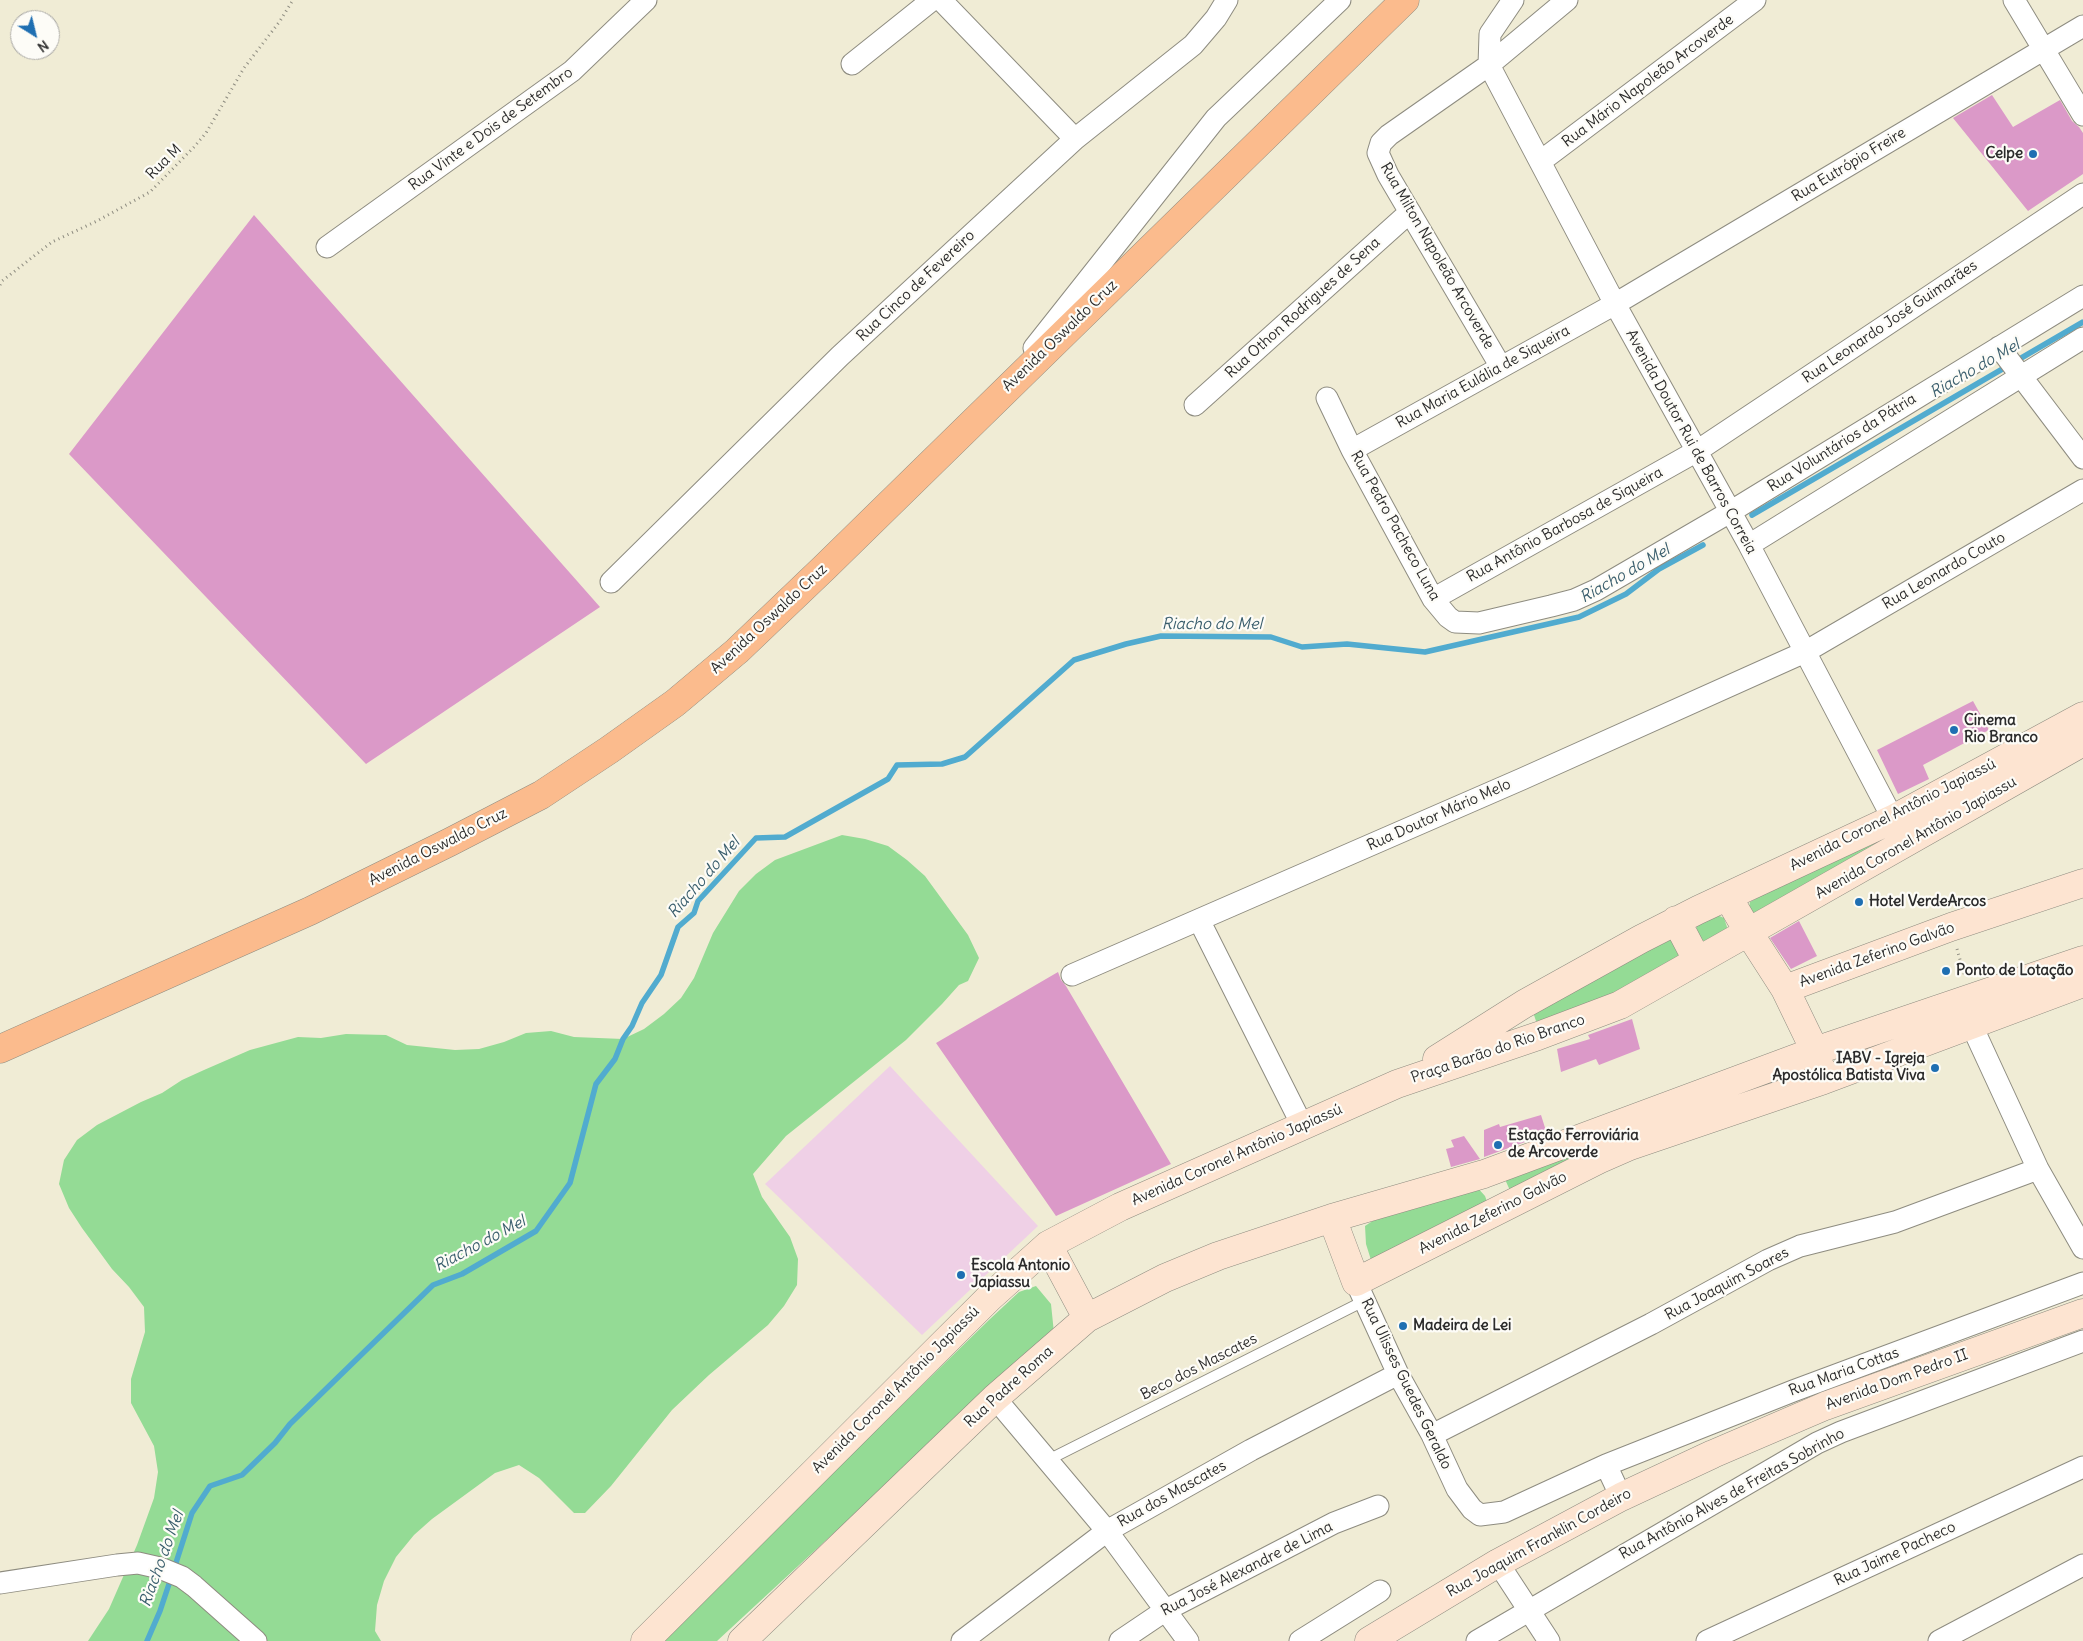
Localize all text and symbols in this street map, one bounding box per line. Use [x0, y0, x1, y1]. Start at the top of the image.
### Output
north arrow [10, 10, 60, 60]
street label: Rua Mário Napoleão Arcoverde [1559, 11, 1737, 151]
text: N [34, 36, 52, 56]
street label: Rua Vinte e Dois de Setembro [406, 63, 576, 195]
street label: Rua Eutrópio Freire [1789, 124, 1909, 206]
street label: Rua M [143, 141, 185, 183]
place label: Celpe [1985, 145, 2023, 163]
marker: Celpe [2027, 148, 2039, 160]
street label: Rua Milton Napoleão Arcoverde [1376, 160, 1498, 352]
street label: Rua Cinco de Fevereiro [853, 227, 979, 345]
street label: Rua Othon Rodrigues de Sena [1222, 234, 1384, 382]
street label: Rua Leonardo José Guimarães [1799, 257, 1981, 387]
street label: Avenida Oswaldo Cruz [999, 276, 1121, 396]
street label: Rua Maria Eulália de Siqueira [1393, 322, 1573, 432]
street label: Avenida Doutor Rui de Barros Correia [1622, 327, 1760, 557]
water label: Riacho do Mel [1927, 336, 2023, 402]
street label: Rua Voluntários da Pátria [1765, 390, 1919, 496]
street label: Rua Pedro Pacheco Luna [1346, 448, 1444, 604]
street label: Rua Antônio Barbosa de Siqueira [1464, 464, 1666, 586]
street label: Rua Leonardo Couto [1879, 528, 2009, 614]
water label: Riacho do Mel [1577, 541, 1673, 607]
street label: Avenida Oswaldo Cruz [707, 560, 831, 678]
water label: Riacho do Mel [1162, 614, 1262, 634]
place label: Cinema Rio Branco [1964, 712, 2038, 747]
marker: Cinema Rio Branco [1948, 724, 1960, 736]
street label: Avenida Coronel Antônio Japiassú [1787, 755, 1999, 875]
street label: Avenida Coronel Antônio Japiassu [1812, 773, 2020, 903]
street label: Rua Doutor Mário Melo [1364, 775, 1514, 855]
street label: Avenida Oswaldo Cruz [366, 804, 510, 890]
water label: Riacho do Mel [664, 834, 744, 922]
place label: Hotel VerdeArcos [1869, 893, 1986, 911]
marker: Hotel VerdeArcos [1853, 896, 1865, 908]
street label: Avenida Zeferino Galvão [1797, 919, 1957, 991]
place label: Ponto de Lotação [1956, 962, 2073, 980]
marker: Ponto de Lotação [1940, 965, 1952, 977]
street label: Praça Barão do Rio Branco [1409, 1011, 1587, 1087]
place label: IABV - Igreja Apostólica Batista Viva [1772, 1050, 1925, 1085]
marker: IABV - Igreja Apostólica Batista Viva [1929, 1062, 1941, 1074]
street label: Avenida Coronel Antônio Japiassú [1129, 1100, 1345, 1210]
place label: Estação Ferroviária de Arcoverde [1508, 1127, 1639, 1162]
marker: Estação Ferroviária de Arcoverde [1492, 1139, 1504, 1151]
street label: Avenida Zeferino Galvão [1416, 1168, 1570, 1258]
water label: Riacho do Mel [431, 1212, 529, 1276]
street label: Rua Joaquim Soares [1662, 1244, 1792, 1324]
place label: Escola Antonio Japiassu [971, 1257, 1070, 1292]
marker: Escola Antonio Japiassu [955, 1269, 967, 1281]
street label: Rua Ulisses Guedes Geraldo [1357, 1295, 1455, 1473]
street label: Avenida Coronel Antônio Japiassú [809, 1303, 983, 1477]
place label: Madeira de Lei [1413, 1317, 1511, 1335]
marker: Madeira de Lei [1397, 1320, 1409, 1332]
street label: Beco dos Mascates [1138, 1330, 1260, 1404]
street label: Rua Padre Roma [961, 1342, 1057, 1432]
street label: Rua Maria Cottas [1786, 1344, 1902, 1400]
street label: Avenida Dom Pedro II [1823, 1346, 1971, 1414]
street label: Rua Antônio Alves de Freitas Sobrinho [1616, 1424, 1848, 1564]
street label: Rua dos Mascates [1115, 1457, 1229, 1531]
street label: Rua Joaquim Franklin Cordeiro [1444, 1485, 1634, 1601]
water label: Riacho do Mel [136, 1509, 188, 1609]
street label: Rua José Alexandre de Lima [1158, 1518, 1336, 1620]
street label: Rua Jaime Pacheco [1831, 1518, 1959, 1590]

